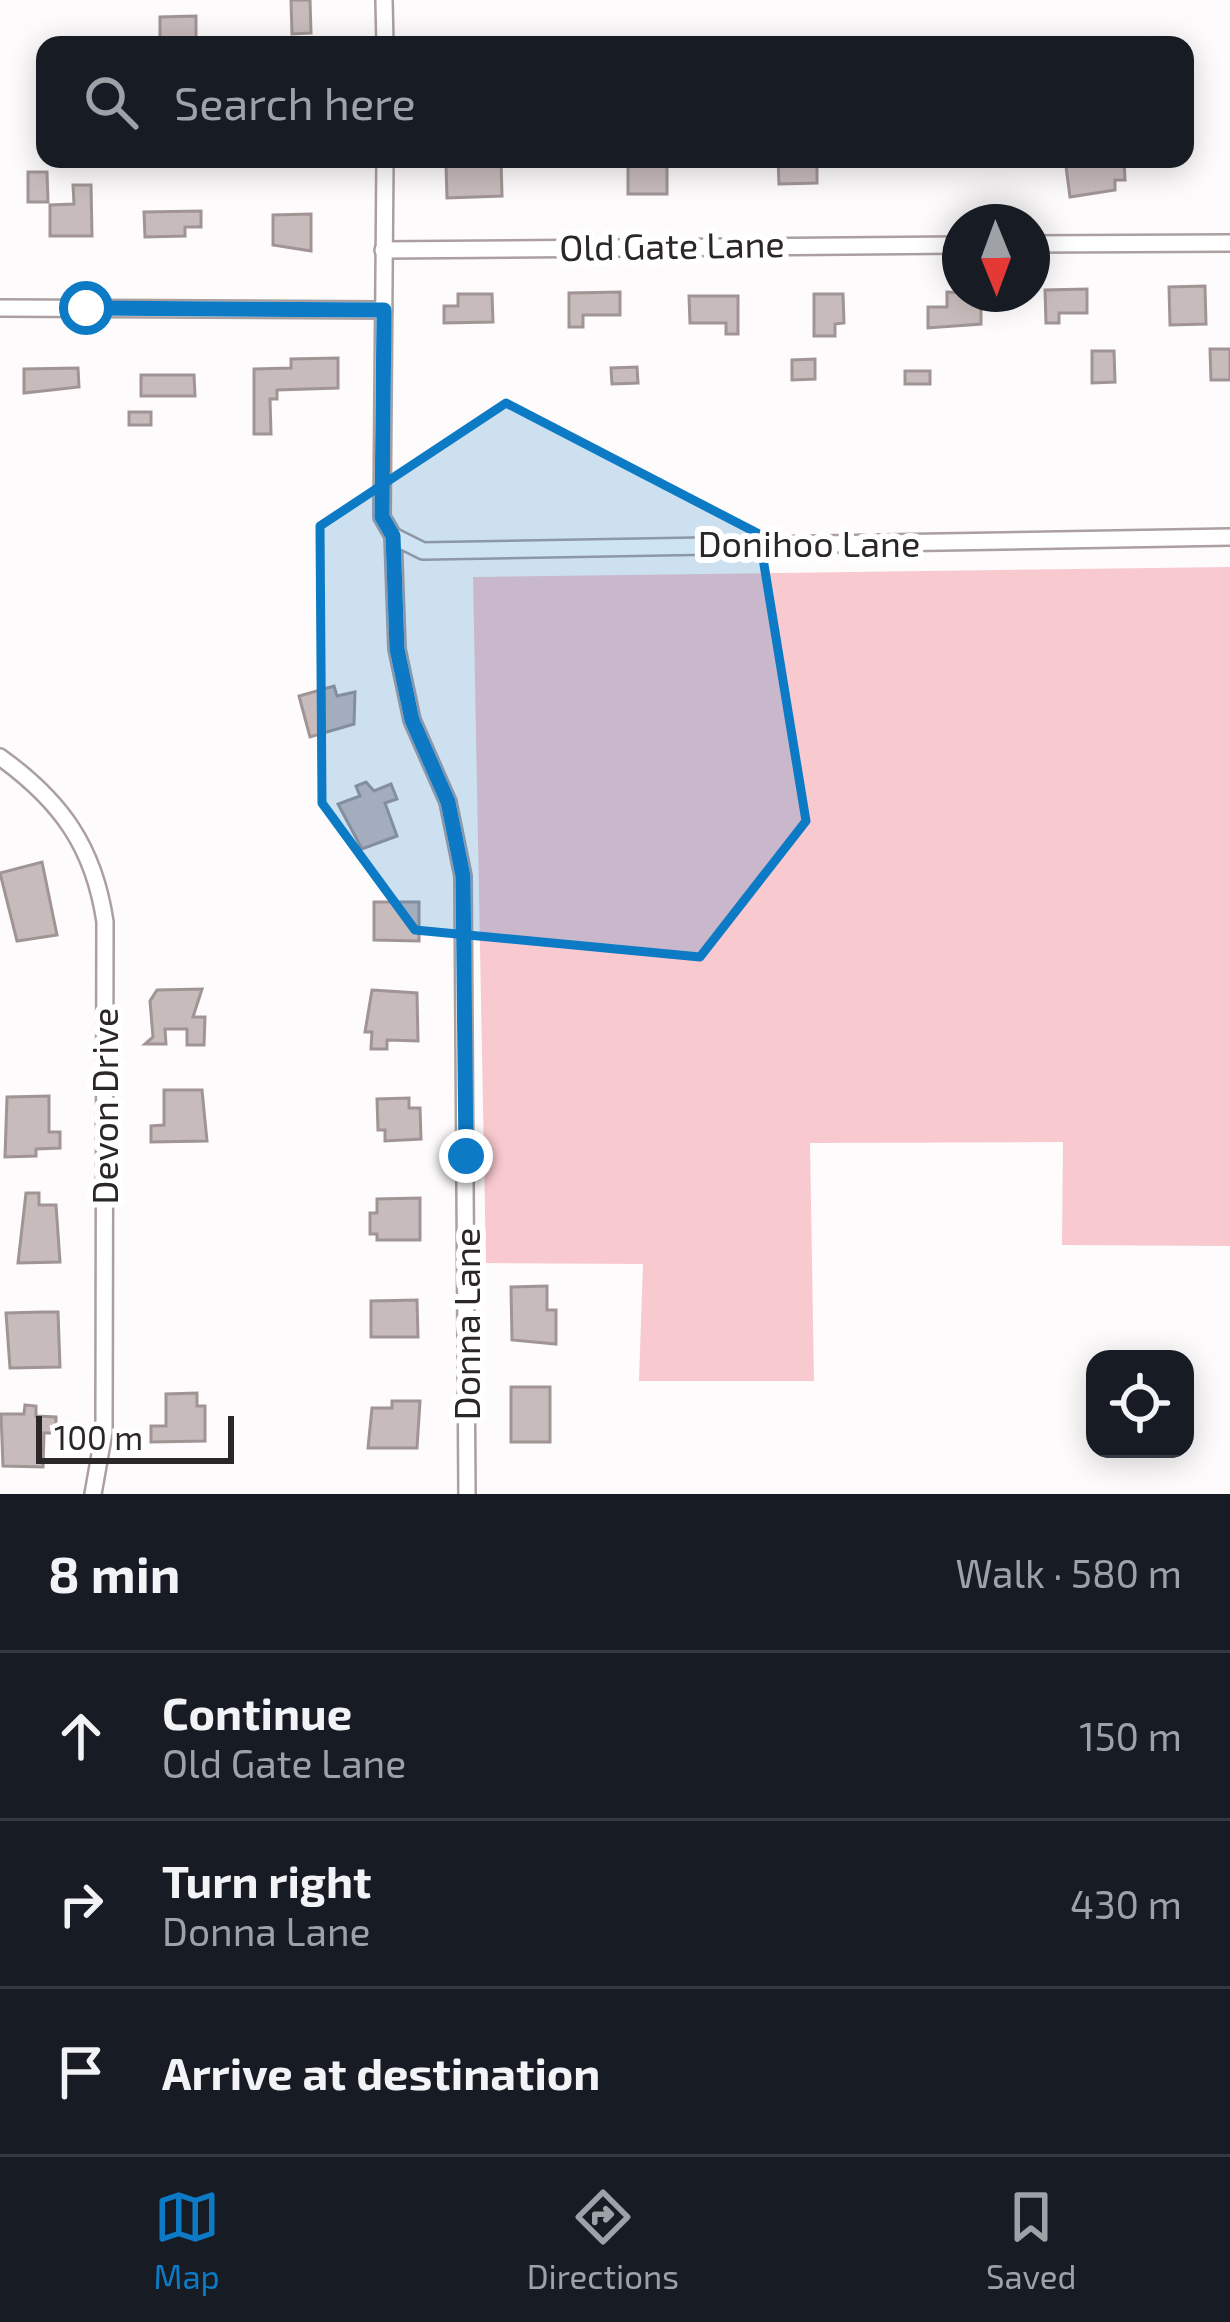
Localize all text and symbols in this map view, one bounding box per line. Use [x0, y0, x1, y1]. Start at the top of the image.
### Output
search box [36, 36, 1194, 168]
icon: search [78, 69, 144, 135]
text: Search here [174, 75, 416, 129]
north arrow [942, 204, 1050, 312]
street label: Old Gate Lane [559, 221, 785, 268]
route start [59, 281, 113, 335]
street label: Donihoo Lane [698, 521, 920, 564]
street label: Devon Drive [82, 1008, 125, 1204]
route end [439, 1129, 493, 1183]
street label: Donna Lane [444, 1228, 487, 1420]
map controls [1086, 1350, 1194, 1458]
button: locate [1086, 1350, 1194, 1458]
scale bar [36, 1410, 234, 1463]
text: 100 m [54, 1417, 143, 1457]
text: 8 min [48, 1542, 180, 1603]
text: Walk · 580 m [955, 1549, 1182, 1596]
text: Continue [162, 1685, 352, 1739]
icon: ahead [48, 1703, 114, 1769]
text: 150 m [1079, 1712, 1182, 1759]
text: Old Gate Lane [162, 1739, 406, 1786]
text: Turn right [162, 1853, 371, 1907]
icon: right [48, 1871, 114, 1937]
text: 430 m [1070, 1880, 1182, 1927]
text: Donna Lane [162, 1907, 371, 1954]
icon: arrive [48, 2039, 114, 2105]
text: Arrive at destination [162, 2045, 600, 2099]
tab: Map [154, 2184, 220, 2296]
tab: Directions [527, 2184, 679, 2296]
tab: Saved [986, 2184, 1076, 2296]

